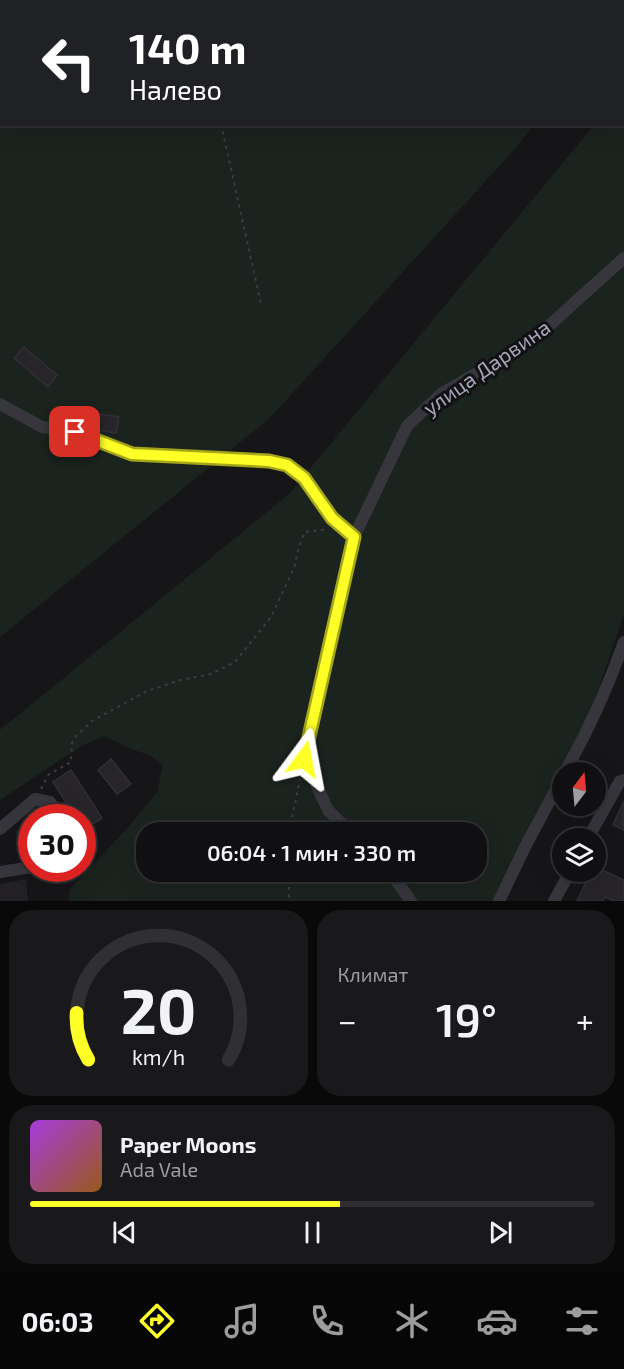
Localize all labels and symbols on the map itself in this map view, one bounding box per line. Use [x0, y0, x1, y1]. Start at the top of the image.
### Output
street label: улица Дарвина [418, 314, 555, 421]
pin [49, 406, 100, 457]
position arrow [272, 727, 336, 791]
north arrow [552, 762, 606, 816]
speed limit sign: 30 [18, 804, 96, 882]

